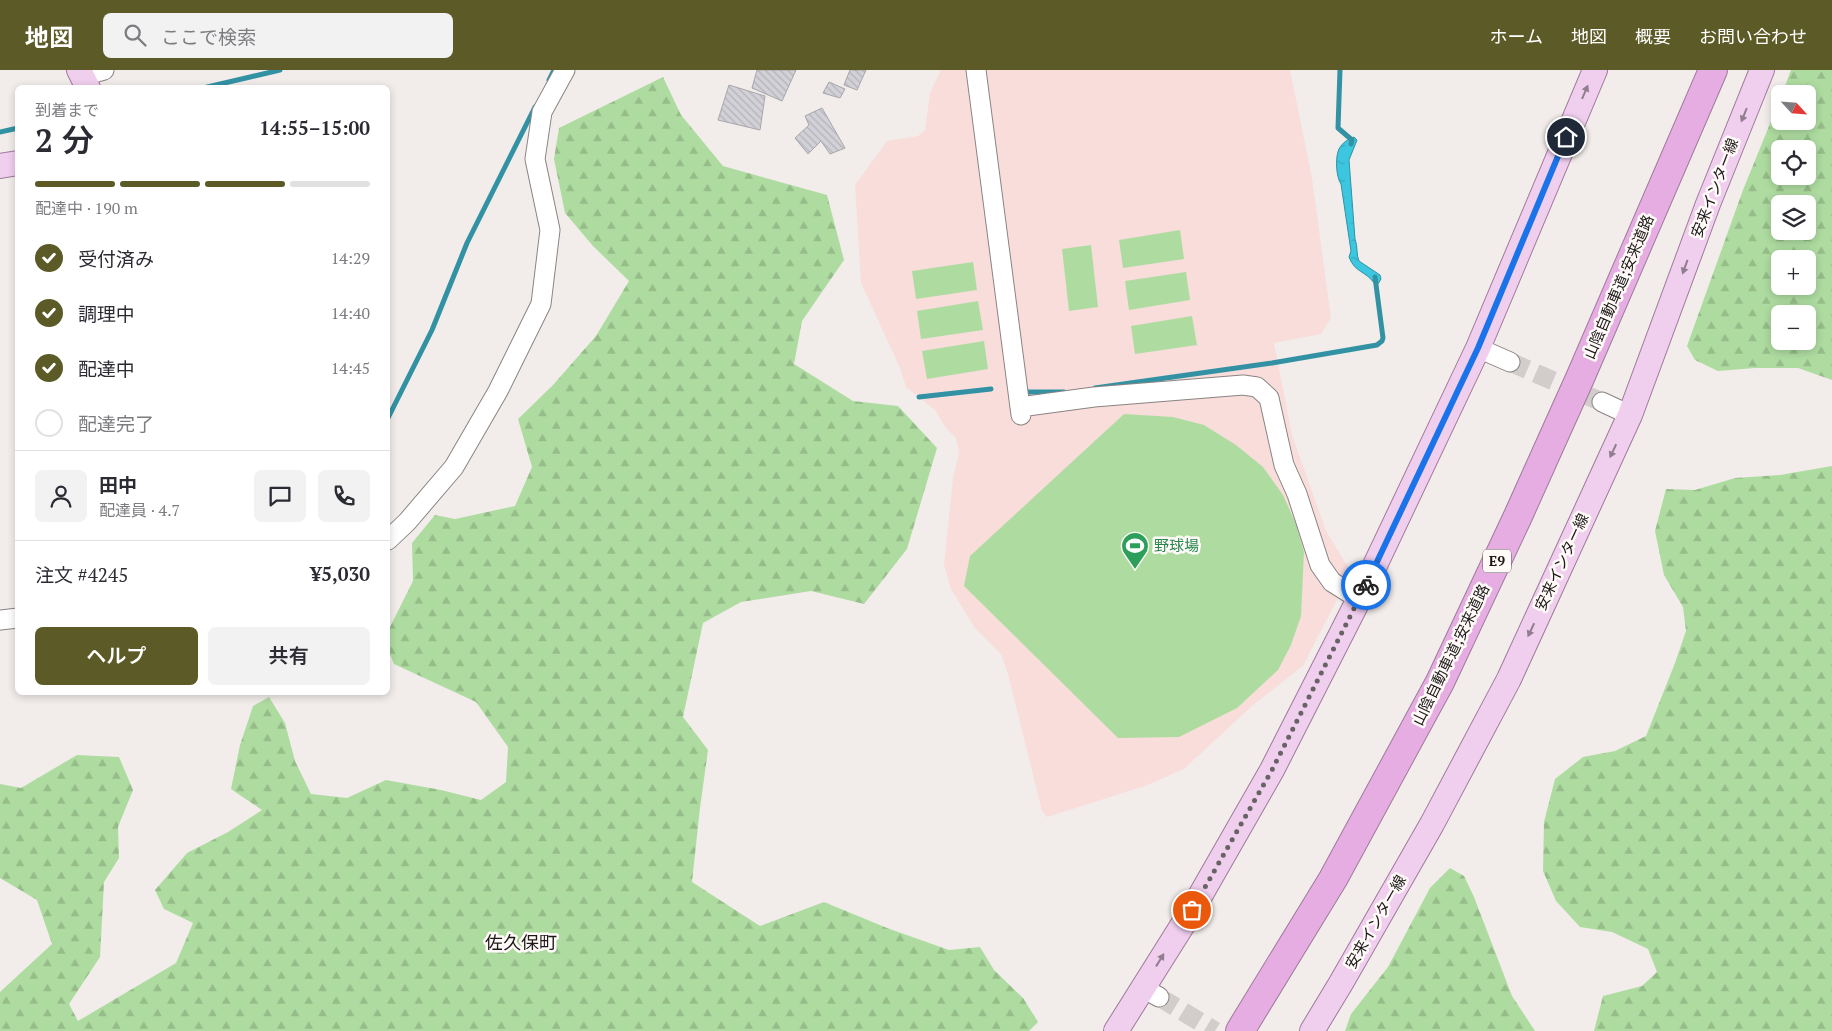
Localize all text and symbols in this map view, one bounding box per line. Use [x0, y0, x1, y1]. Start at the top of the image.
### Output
search box [103, 13, 453, 58]
text: 地図 [25, 21, 73, 53]
icon: search [121, 21, 149, 49]
text: ここで検索 [161, 24, 256, 49]
text: ホーム [1490, 24, 1543, 48]
text: 地図 [1571, 24, 1607, 48]
text: 概要 [1635, 24, 1671, 48]
text: お問い合わせ [1699, 24, 1807, 48]
one-way arrow [1582, 85, 1590, 99]
north arrow [1771, 85, 1816, 130]
map controls [1771, 85, 1816, 350]
text: 到着まで [35, 99, 99, 121]
one-way arrow [1740, 108, 1748, 123]
text: 14:55–15:00 [259, 115, 370, 140]
pin [1545, 116, 1587, 158]
text: 2 分 [35, 119, 94, 161]
icon: home [1552, 123, 1580, 151]
street label: 安来インター線 [1686, 135, 1742, 240]
button: locate [1771, 140, 1816, 185]
button: layers [1771, 195, 1816, 240]
text: 配達中 · 190 m [35, 197, 138, 219]
street label: 山陰自動車道;安来道路 [1579, 211, 1658, 362]
icon: check [35, 244, 63, 272]
text: 受付済み [78, 246, 154, 271]
text: 14:29 [331, 247, 370, 269]
button: + [1771, 250, 1816, 295]
one-way arrow [1681, 259, 1688, 274]
icon: check [35, 299, 63, 327]
text: 調理中 [78, 301, 135, 326]
text: 14:40 [331, 302, 370, 324]
button: − [1771, 305, 1816, 350]
icon: check [35, 354, 63, 382]
text: 配達中 [78, 356, 135, 381]
text: 14:45 [331, 357, 370, 379]
text: 配達完了 [78, 411, 154, 436]
one-way arrow [1609, 444, 1617, 458]
button: person [35, 470, 87, 522]
button: chat [254, 470, 306, 522]
button: phone [318, 470, 370, 522]
text: 田中 [99, 472, 137, 497]
text: 配達員 · 4.7 [99, 499, 180, 521]
street label: 安来インター線 [1530, 510, 1592, 613]
sports icon: 野球場 [1120, 531, 1150, 570]
place label: 野球場 [1154, 535, 1199, 555]
road number: E9 [1483, 550, 1511, 572]
courier [1341, 560, 1391, 610]
text: ¥5,030 [311, 561, 370, 586]
text: 注文 #4245 [35, 562, 128, 587]
icon: bike [1352, 571, 1380, 599]
street label: 山陰自動車道;安来道路 [1407, 581, 1493, 729]
one-way arrow [1527, 623, 1535, 637]
button: ヘルプ [35, 627, 198, 685]
button: 共有 [208, 627, 370, 685]
street label: 安来インター線 [1340, 871, 1410, 972]
pin [1171, 889, 1213, 931]
icon: bag [1178, 896, 1206, 924]
district label: 佐久保町 [485, 930, 557, 954]
one-way arrow [1156, 954, 1165, 967]

